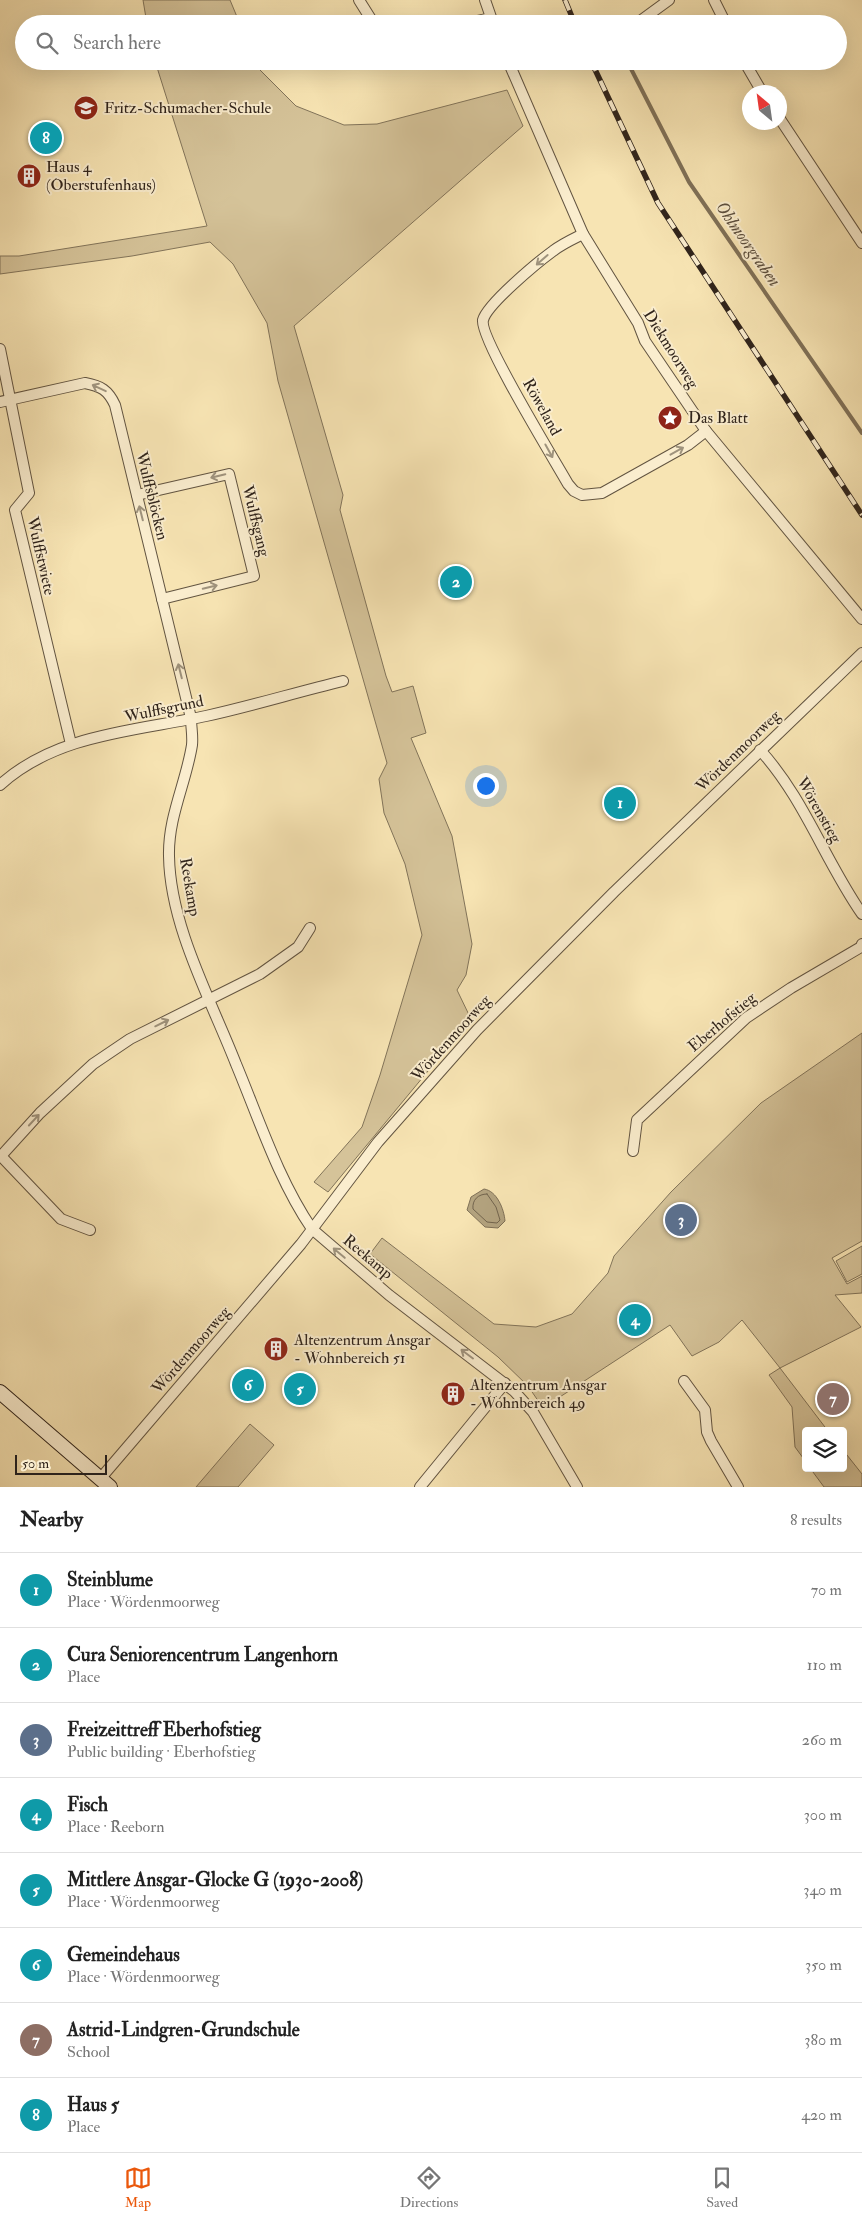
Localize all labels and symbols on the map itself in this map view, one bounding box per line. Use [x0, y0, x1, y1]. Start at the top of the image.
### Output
north arrow [742, 85, 787, 130]
school or university icon: Fritz-Schumacher-Schule [73, 95, 99, 121]
place label: Fritz-Schumacher-Schule [104, 98, 272, 118]
pin: 8 [30, 119, 62, 157]
place label: Haus 4 (Oberstufenhaus) [46, 157, 156, 195]
building icon: Haus 4 (Oberstufenhaus) [16, 163, 42, 189]
water label: Ohlmoorgraben [710, 197, 786, 291]
one-way arrow [536, 255, 549, 266]
street label: Diekmoorweg [639, 306, 704, 393]
street label: Röweland [518, 375, 566, 439]
one-way arrow [91, 382, 106, 392]
place icon: Das Blatt [657, 405, 683, 431]
place label: Das Blatt [688, 408, 748, 428]
one-way arrow [545, 444, 555, 458]
one-way arrow [670, 446, 685, 456]
street label: Wulffsblöcken [131, 449, 173, 542]
one-way arrow [211, 472, 227, 481]
street label: Wulffsgang [237, 482, 275, 560]
one-way arrow [136, 506, 145, 522]
street label: Wulffstwiete [22, 514, 60, 597]
pin: 2 [440, 563, 472, 601]
one-way arrow [201, 582, 217, 591]
one-way arrow [175, 663, 184, 679]
street label: Wulffsgrund [122, 691, 205, 727]
street label: Wördenmoorweg [691, 705, 785, 797]
your location [473, 773, 499, 799]
street label: Wörenstieg [792, 773, 846, 848]
pin: 1 [604, 784, 636, 822]
street label: Reekamp [174, 856, 205, 918]
street label: Eberhofstieg [684, 987, 761, 1056]
street label: Wördenmoorweg [406, 990, 496, 1086]
one-way arrow [154, 1018, 169, 1027]
one-way arrow [28, 1114, 40, 1127]
pin: 3 [665, 1201, 697, 1239]
street label: Reekamp [338, 1230, 397, 1284]
one-way arrow [333, 1247, 346, 1258]
street label: Wördenmoorweg [147, 1301, 235, 1399]
pin: 4 [619, 1301, 651, 1339]
place label: Altenzentrum Ansgar - Wohnbereich 51 [293, 1330, 430, 1368]
building icon: Altenzentrum Ansgar - Wohnbereich 51 [263, 1336, 289, 1362]
one-way arrow [460, 1349, 474, 1359]
pin: 6 [232, 1366, 264, 1404]
pin: 5 [284, 1370, 316, 1408]
place label: Altenzentrum Ansgar - Wohnbereich 49 [469, 1375, 606, 1413]
pin: 7 [817, 1380, 849, 1418]
building icon: Altenzentrum Ansgar - Wohnbereich 49 [440, 1381, 466, 1407]
scale bar [15, 1452, 108, 1475]

